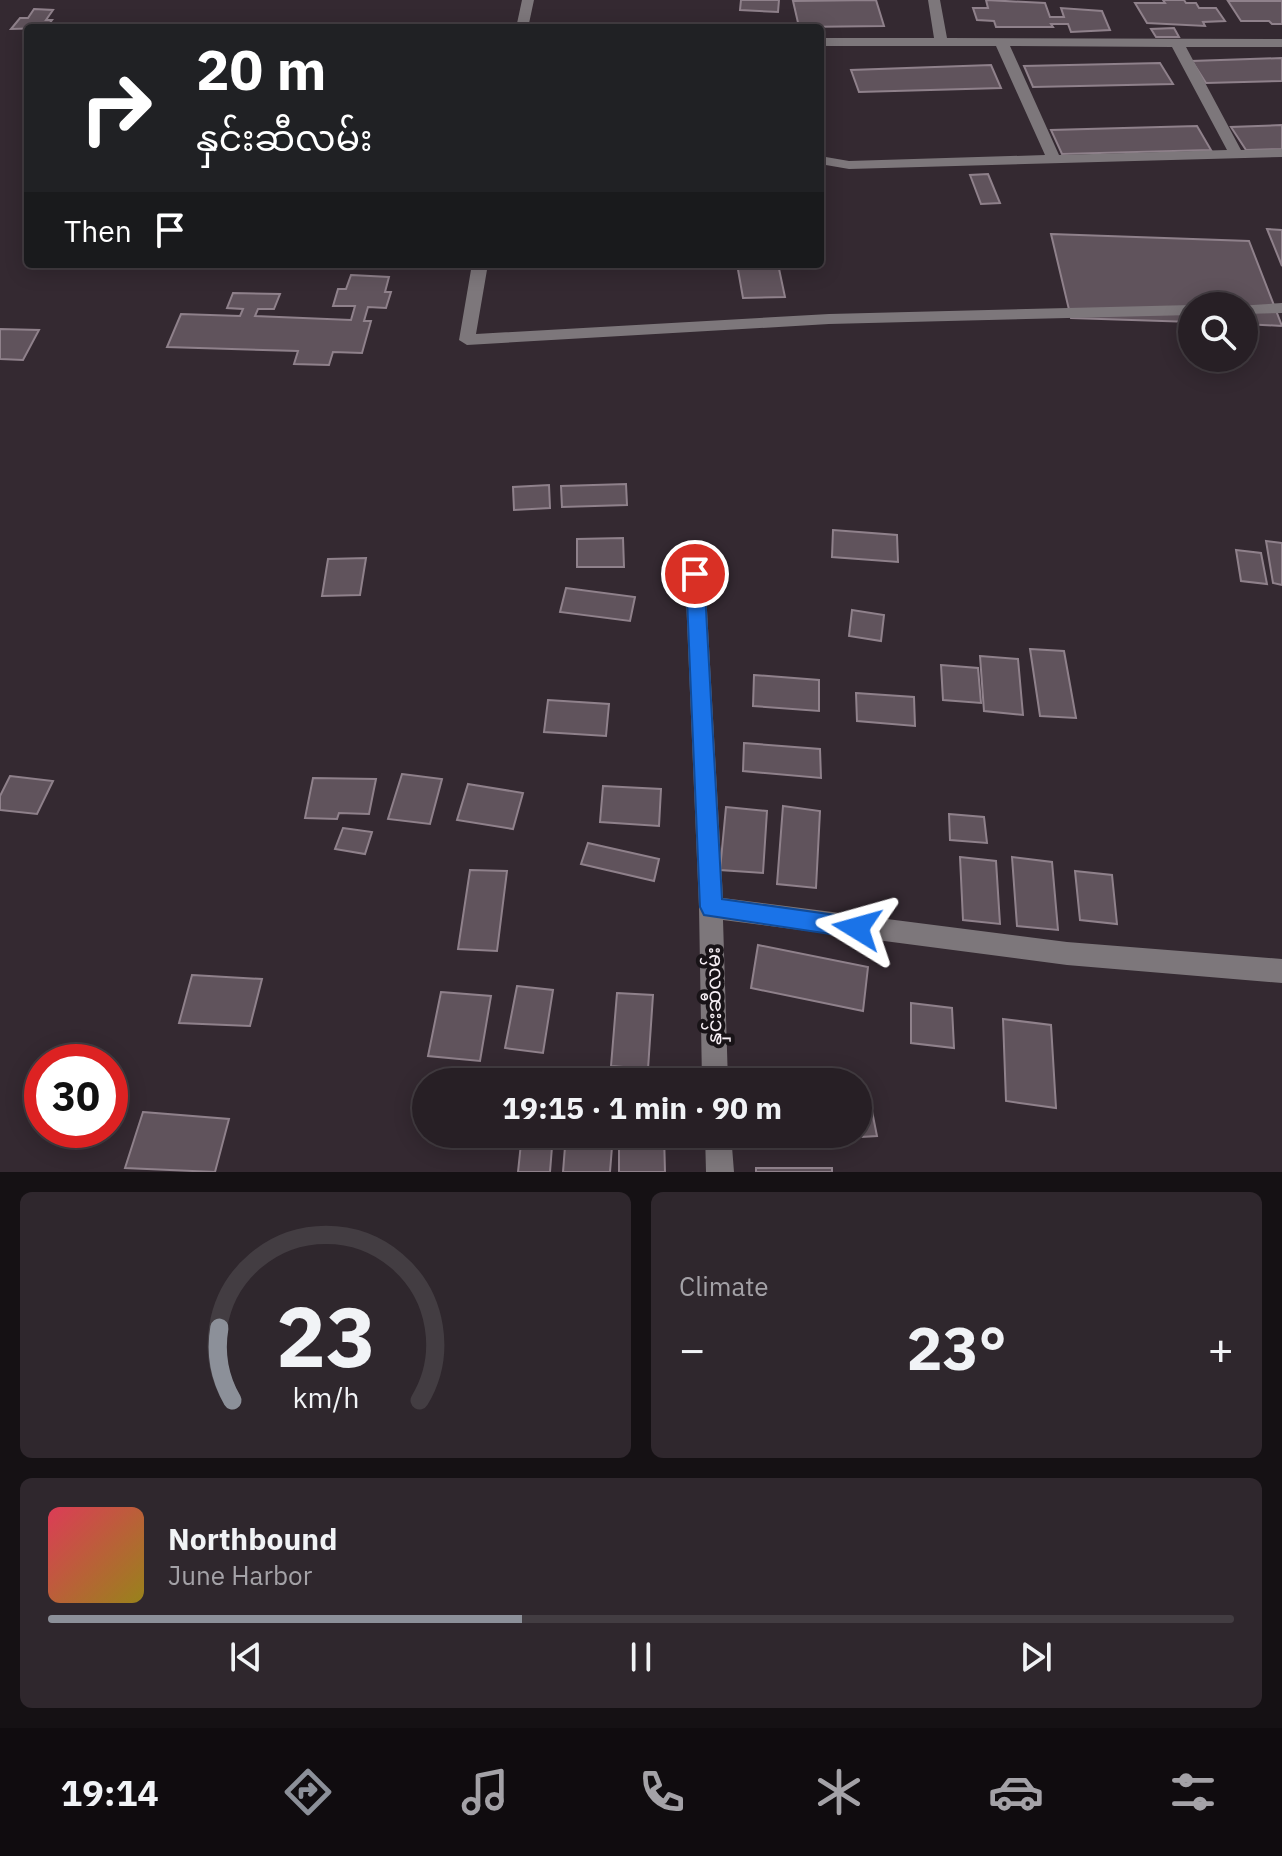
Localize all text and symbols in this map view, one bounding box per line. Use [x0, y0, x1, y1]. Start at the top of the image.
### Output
text: 20 m [196, 33, 326, 105]
icon: right [64, 56, 168, 160]
text: နှင်းဆီလမ်း [196, 114, 372, 161]
icon: arrive [148, 208, 192, 252]
text: Then [64, 211, 132, 250]
map controls [1178, 292, 1258, 372]
button: search [1178, 292, 1258, 372]
pin [661, 540, 729, 608]
icon: arrive [673, 552, 717, 596]
position arrow [815, 886, 899, 970]
street label: နှင်းဆီလမ်း [699, 947, 731, 1045]
speed limit sign: 30 [24, 1044, 128, 1148]
text: 19:15 · 1 min · 90 m [502, 1088, 782, 1127]
text: Climate [679, 1269, 769, 1303]
text: 23 [276, 1282, 375, 1390]
text: 23° [906, 1308, 1007, 1387]
text: − [679, 1320, 705, 1377]
text: + [1208, 1320, 1234, 1377]
text: km/h [292, 1379, 359, 1416]
text: Northbound [168, 1519, 337, 1558]
text: June Harbor [168, 1558, 312, 1592]
icon: previous [224, 1635, 268, 1679]
icon: pause [619, 1635, 663, 1679]
icon: next [1014, 1635, 1058, 1679]
icon: directions [280, 1764, 336, 1820]
icon: music [457, 1764, 513, 1820]
icon: phone [634, 1764, 690, 1820]
icon: climate [811, 1764, 867, 1820]
icon: car [988, 1764, 1044, 1820]
icon: filters [1165, 1764, 1221, 1820]
text: 19:14 [61, 1769, 159, 1816]

